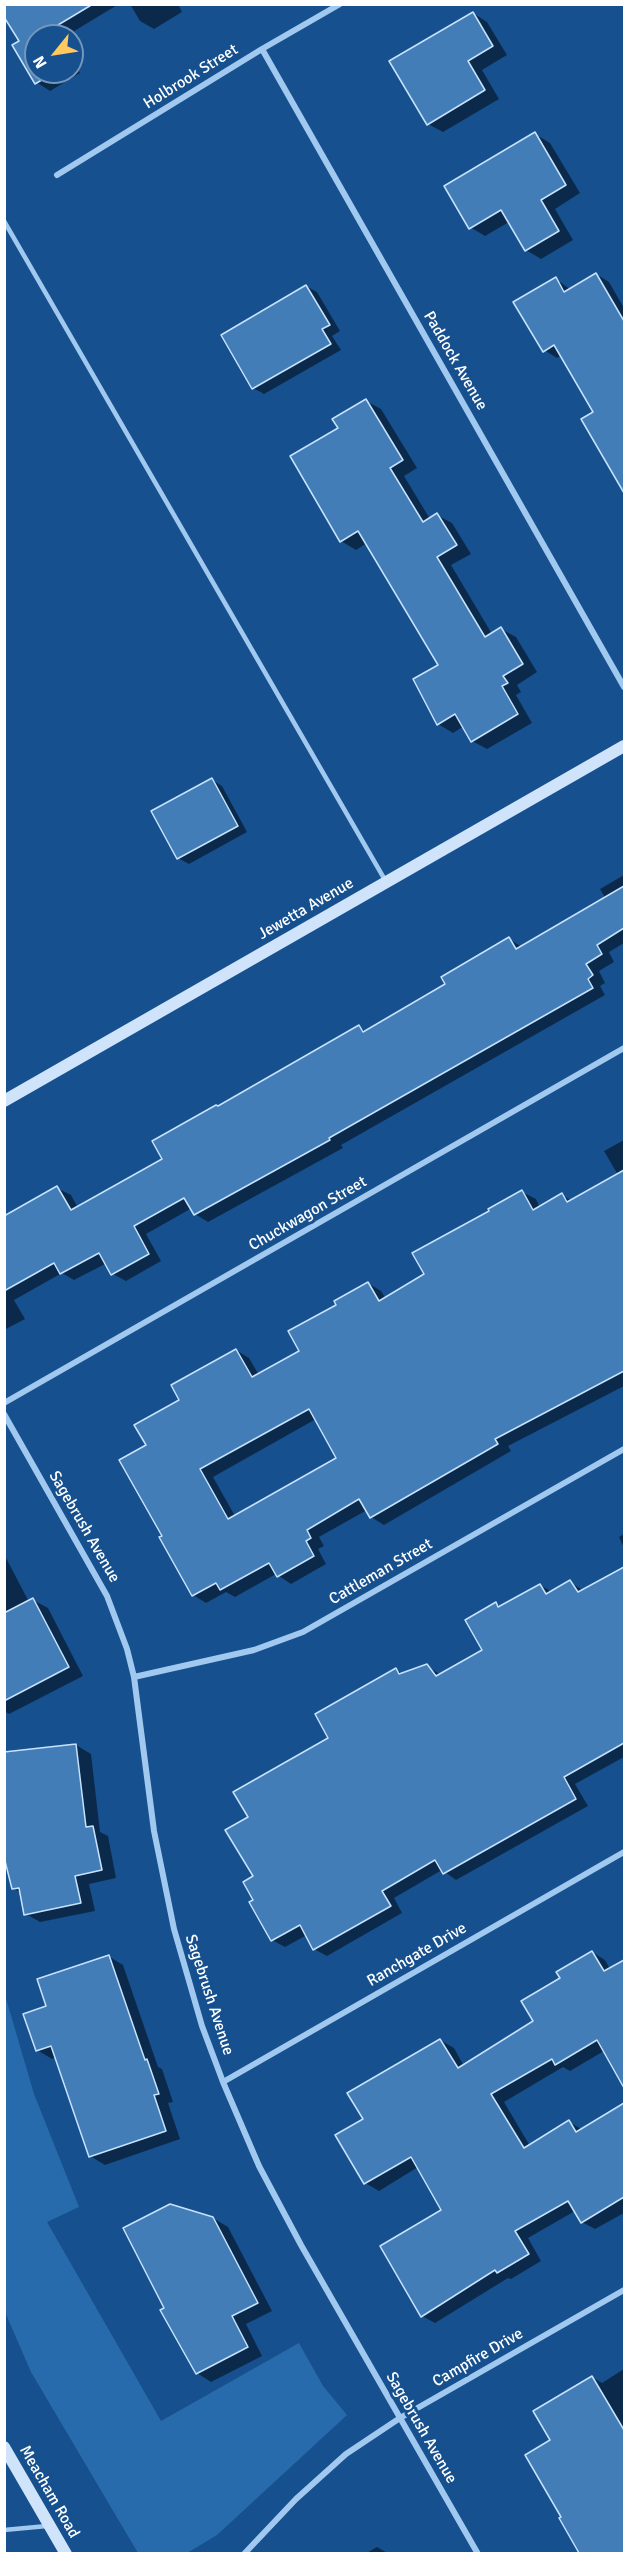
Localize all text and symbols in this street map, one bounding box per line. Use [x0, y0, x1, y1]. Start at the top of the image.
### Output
north arrow [24, 24, 84, 84]
street label: Holbrook Street [140, 40, 242, 114]
text: N [29, 52, 52, 72]
street label: Paddock Avenue [419, 308, 491, 414]
street label: Jewetta Avenue [255, 874, 357, 944]
street label: Chuckwagon Street [246, 1172, 370, 1256]
street label: Sagebrush Avenue [44, 1468, 124, 1586]
street label: Cattleman Street [326, 1535, 436, 1609]
street label: Ranchgate Drive [364, 1919, 470, 1991]
street label: Sagebrush Avenue [180, 1932, 238, 2058]
street label: Campfire Drive [429, 2324, 527, 2392]
street label: Sagebrush Avenue [381, 2369, 461, 2487]
street label: Meacham Road [15, 2442, 83, 2542]

